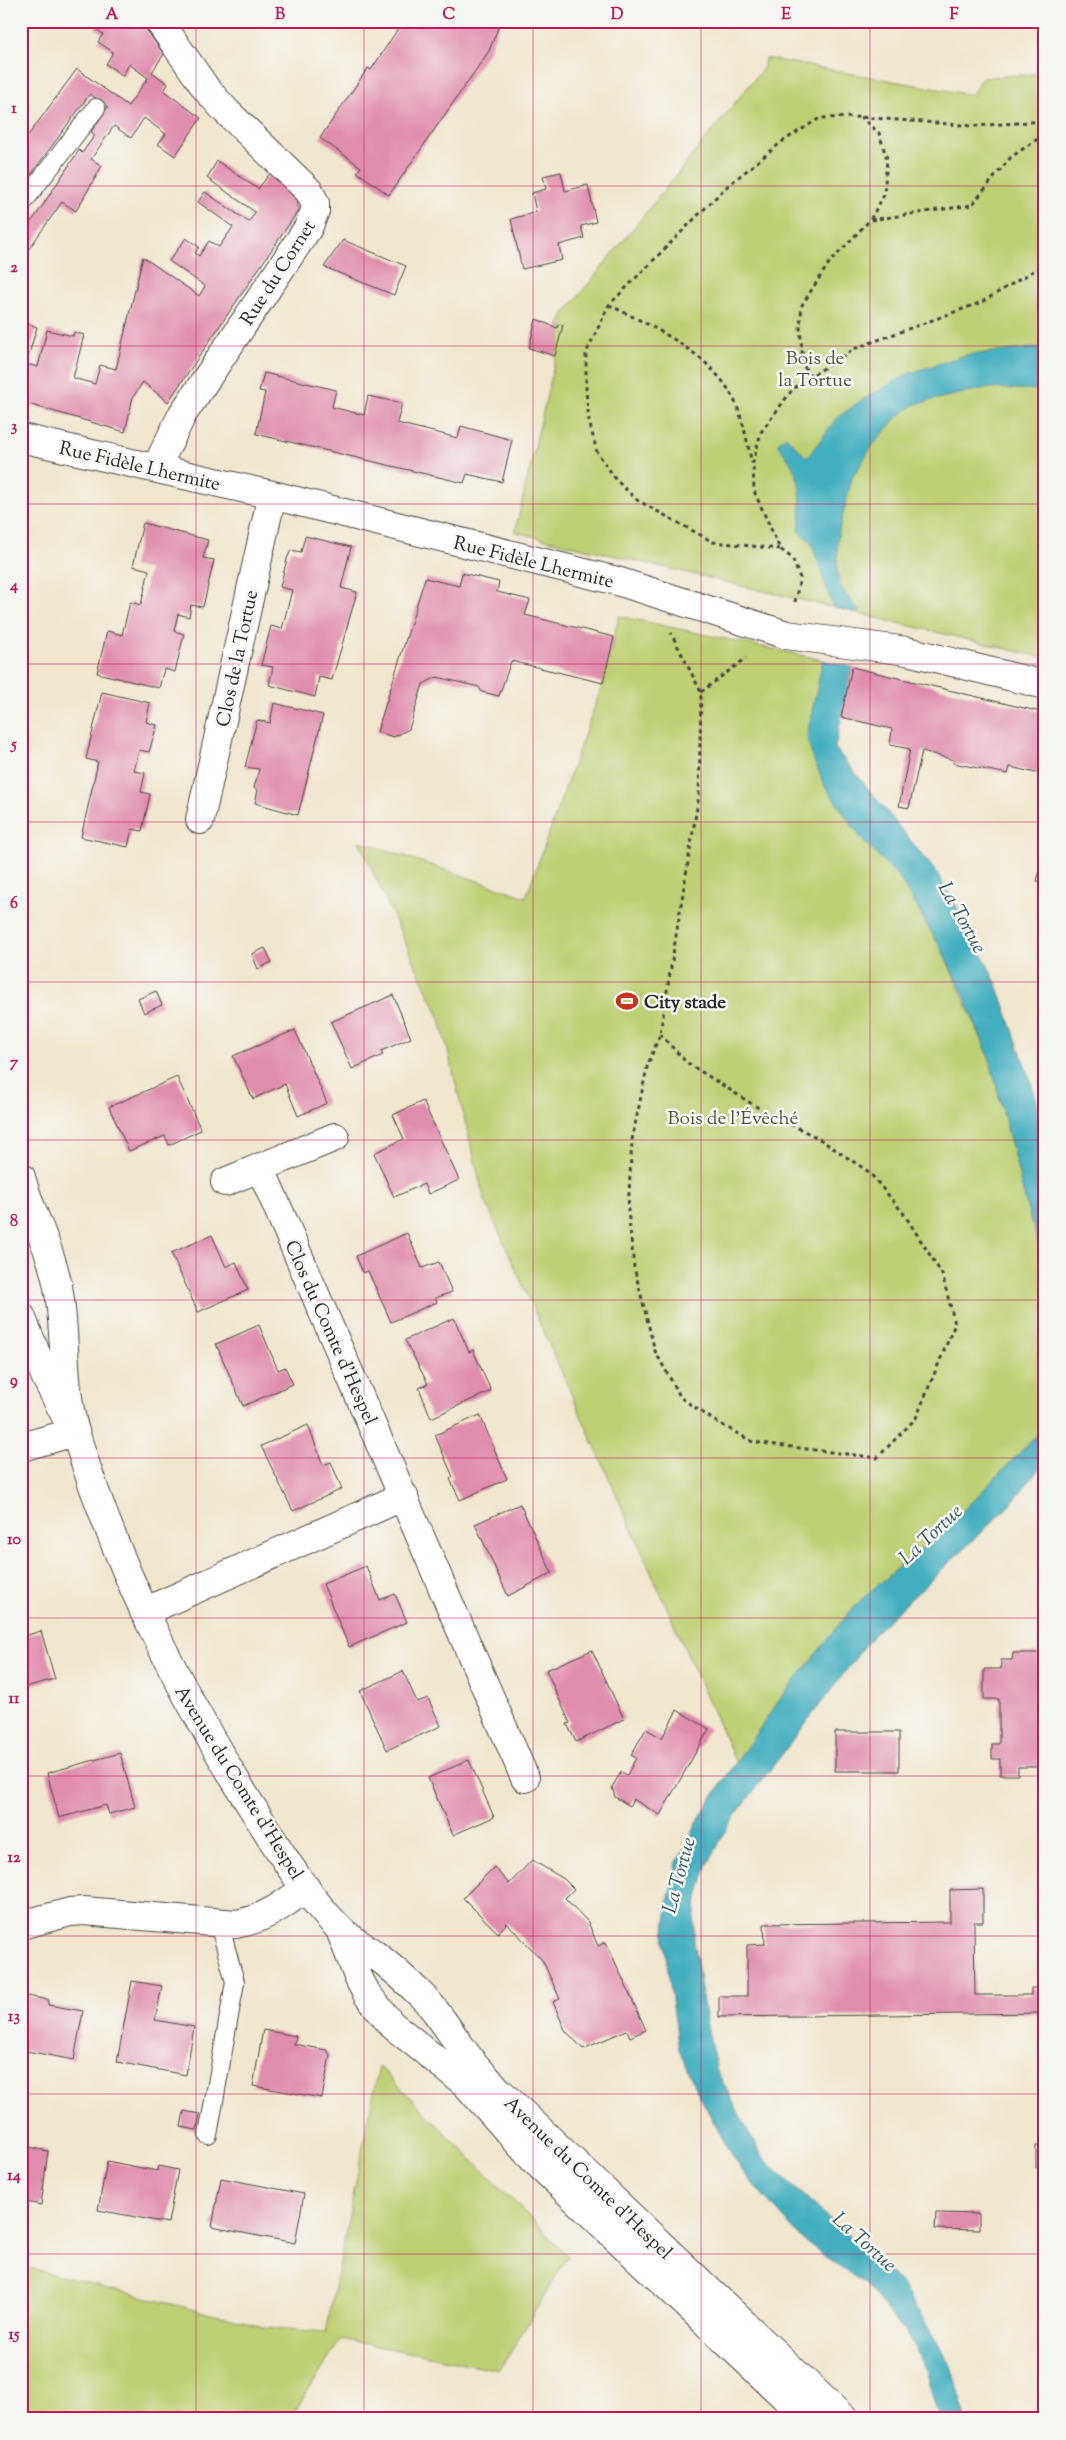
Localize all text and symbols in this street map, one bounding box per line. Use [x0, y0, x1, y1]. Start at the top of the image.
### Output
text: A [106, 4, 119, 27]
text: B [275, 4, 285, 27]
text: C [443, 4, 456, 27]
text: D [611, 4, 624, 27]
text: E [781, 4, 791, 27]
text: F [950, 4, 959, 27]
text: 1 [11, 98, 17, 121]
street label: Rue du Cornet [235, 215, 324, 331]
text: 2 [10, 257, 18, 280]
park label: Bois de la Tortue [778, 346, 852, 395]
text: 3 [11, 416, 18, 439]
street label: Rue Fidèle Lhermite [56, 436, 223, 499]
street label: Rue Fidèle Lhermite [450, 530, 617, 596]
text: 4 [9, 575, 18, 598]
street label: Clos de la Tortue [211, 587, 266, 730]
text: 5 [9, 734, 17, 757]
water label: La Tortue [929, 877, 992, 959]
text: 6 [10, 893, 18, 916]
sports icon: City stade [614, 988, 640, 1014]
place label: City stade [644, 990, 726, 1017]
text: 7 [10, 1052, 19, 1075]
park label: Bois de l'Évêché [668, 1106, 799, 1133]
text: 8 [10, 1211, 18, 1234]
street label: Clos du Comte d'Hespel [277, 1236, 383, 1430]
text: 9 [10, 1370, 18, 1393]
water label: La Tortue [893, 1499, 970, 1573]
text: 10 [7, 1529, 21, 1552]
street label: Avenue du Comte d'Hespel [167, 1681, 309, 1886]
text: 11 [9, 1688, 20, 1711]
water label: La Tortue [656, 1834, 705, 1917]
text: 12 [8, 1847, 21, 1870]
text: 13 [8, 2006, 20, 2029]
street label: Avenue du Comte d'Hespel [497, 2091, 677, 2267]
text: 14 [7, 2165, 21, 2188]
water label: La Tortue [825, 2206, 902, 2280]
text: 15 [9, 2324, 20, 2347]

